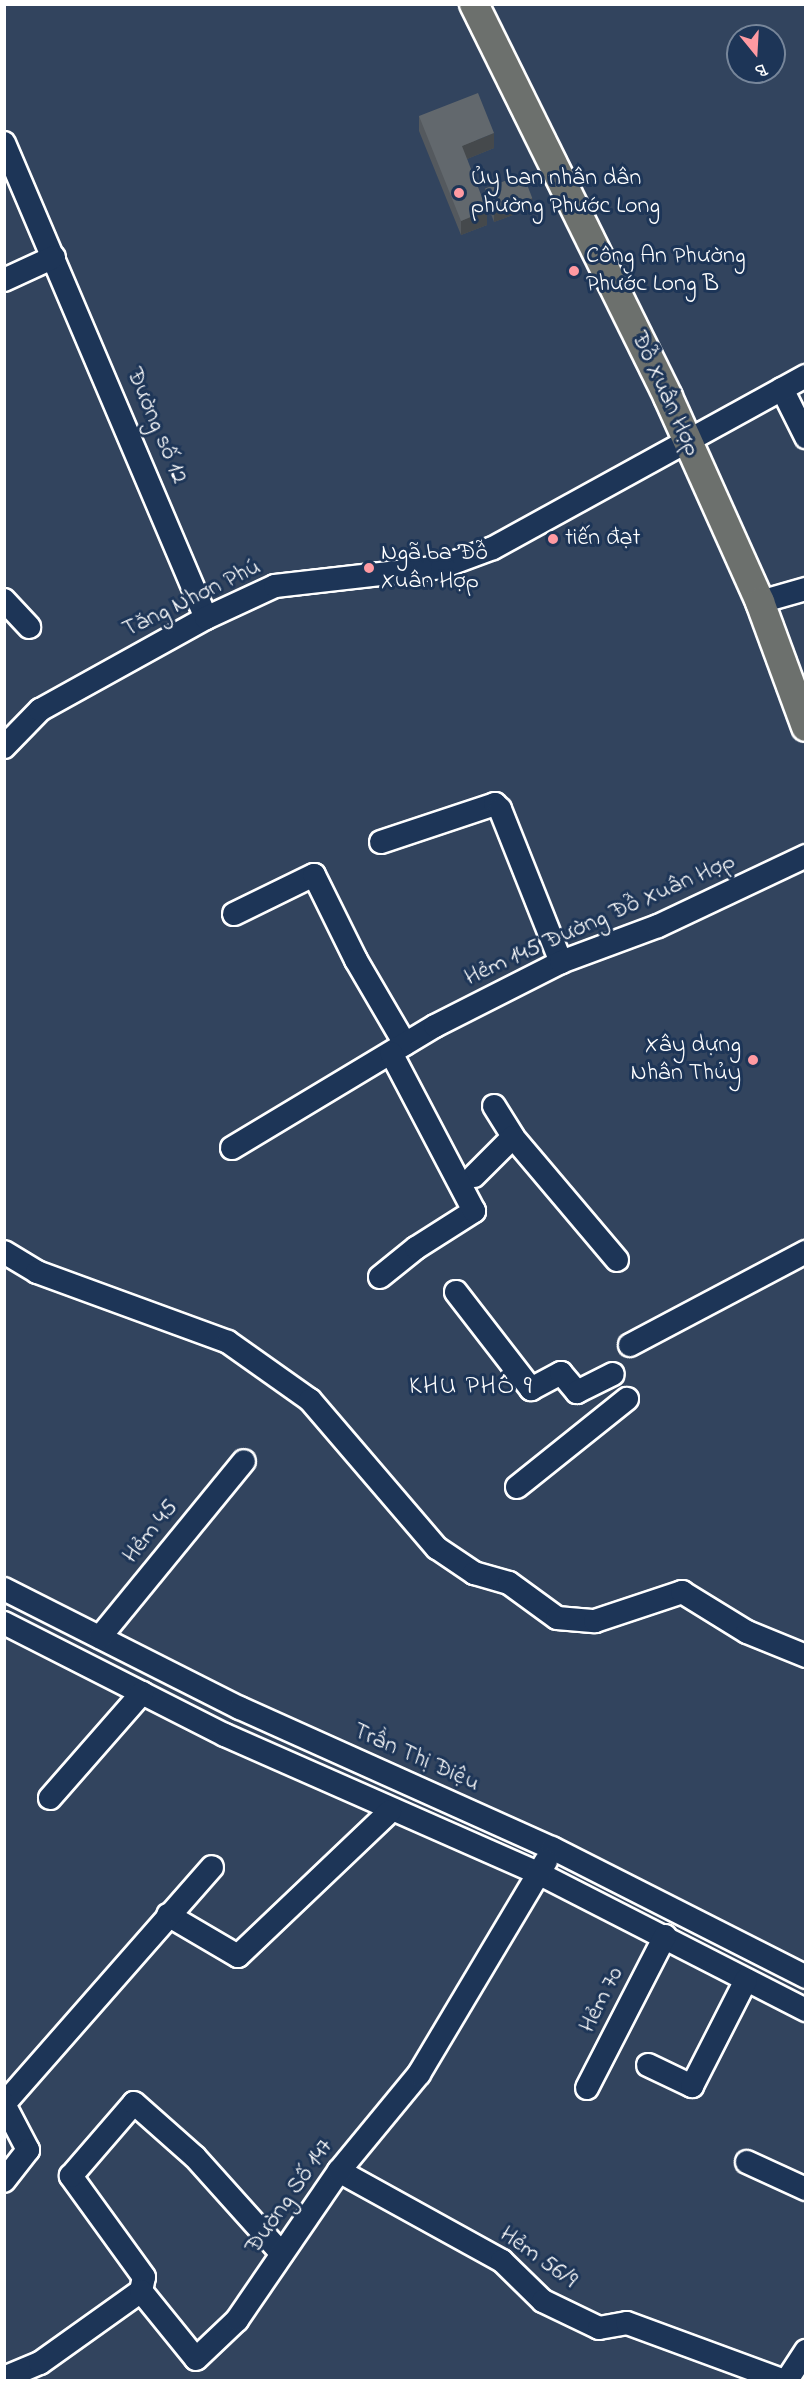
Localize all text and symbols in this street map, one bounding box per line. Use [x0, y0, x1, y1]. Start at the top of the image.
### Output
north arrow [726, 24, 786, 84]
text: B [752, 56, 770, 82]
place label: Ủy ban nhân dân phường Phước Long [471, 165, 660, 221]
marker: Ủy ban nhân dân phường Phước Long [452, 186, 466, 200]
place label: Công An Phường Phước Long B [586, 243, 746, 299]
marker: Công An Phường Phước Long B [567, 264, 581, 278]
street label: Đỗ Xuân Hợp [624, 327, 706, 461]
street label: Đường số 12 [119, 364, 193, 488]
place label: tiến đạt [565, 525, 640, 553]
marker: tiến đạt [546, 532, 560, 546]
place label: Ngã ba Đỗ Xuân Hợp [381, 540, 488, 596]
street label: Tăng Nhơn Phú [118, 553, 266, 645]
marker: Ngã ba Đỗ Xuân Hợp [362, 561, 376, 575]
street label: Hẻm 145 Đường Đỗ Xuân Hợp [460, 847, 740, 993]
place label: Xây dựng Nhân Thủy [630, 1032, 741, 1088]
marker: Xây dựng Nhân Thủy [746, 1053, 760, 1067]
district label: KHU PHỐ 9 [409, 1372, 533, 1404]
street label: Hẻm 45 [117, 1495, 185, 1569]
street label: Trần Thị Điệu [348, 1717, 484, 1799]
street label: Hẻm 70 [573, 1962, 631, 2038]
street label: Đường Số 147 [240, 2134, 340, 2260]
street label: Hẻm 56/9 [494, 2220, 582, 2296]

